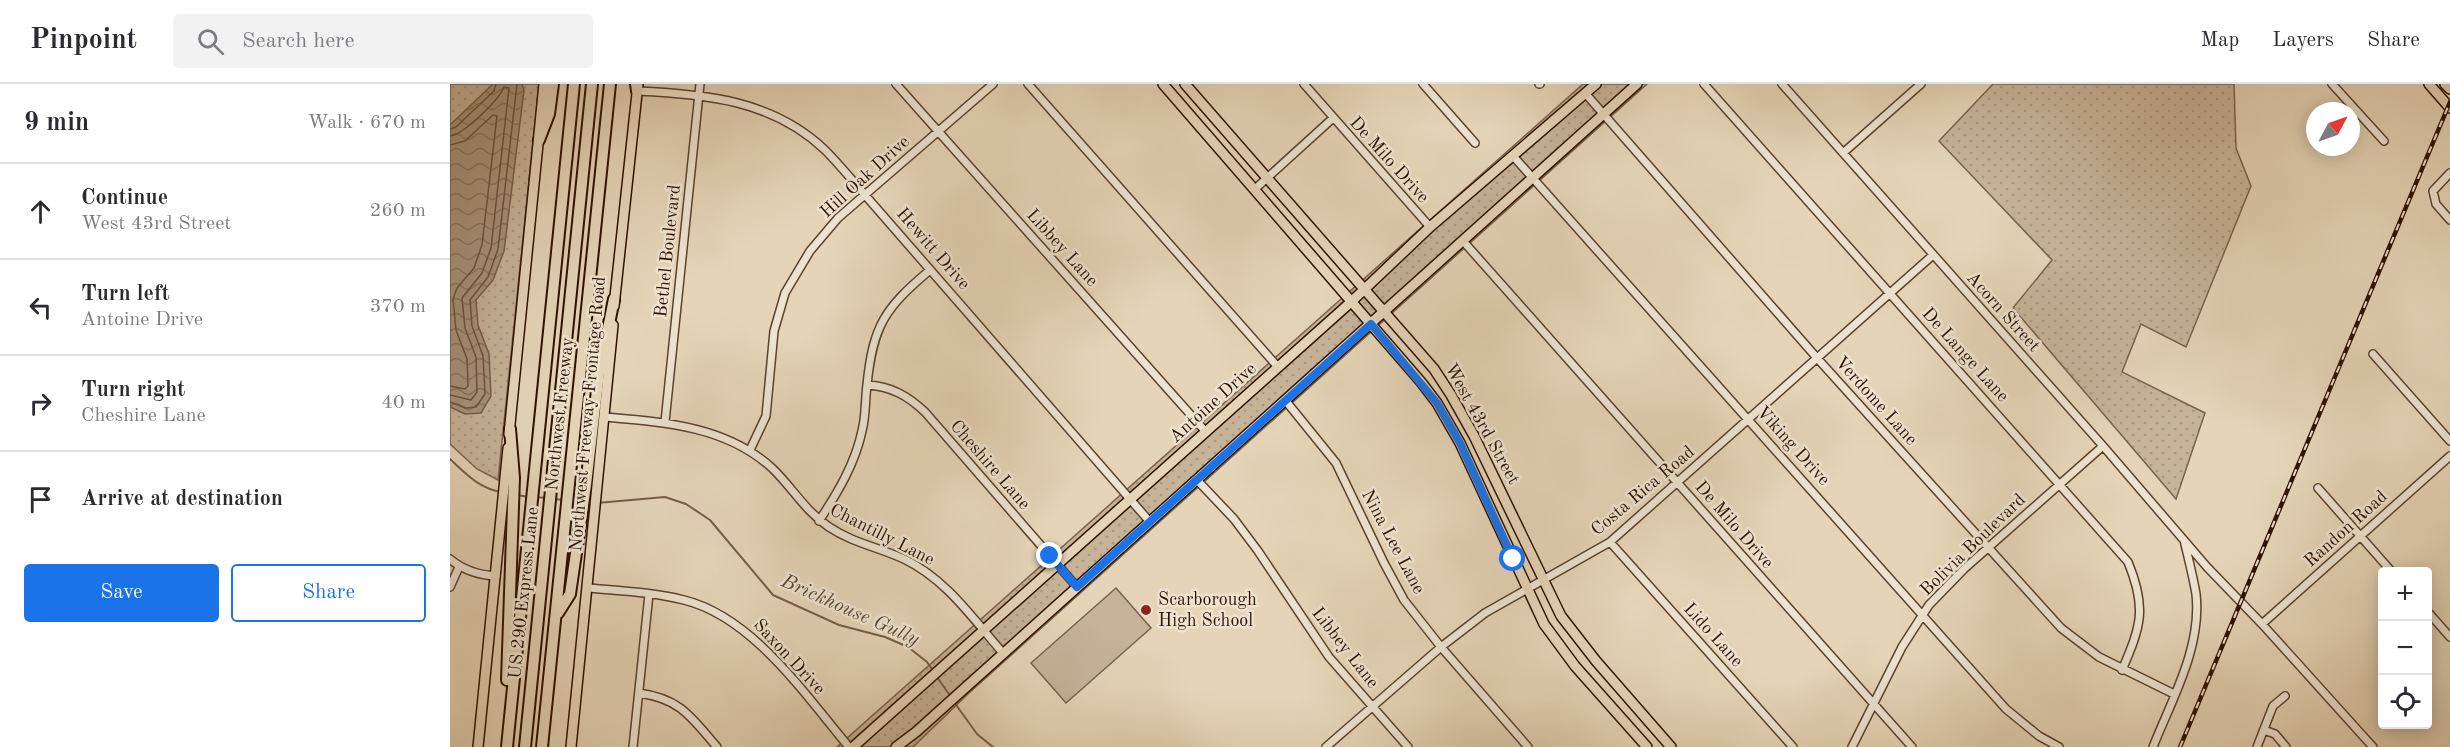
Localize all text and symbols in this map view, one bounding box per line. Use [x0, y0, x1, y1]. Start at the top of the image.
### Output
search box [173, 14, 593, 68]
icon: search [194, 25, 227, 58]
text: Pinpoint [30, 27, 137, 55]
text: Search here [242, 30, 355, 52]
text: Map [2200, 30, 2239, 51]
text: Layers [2272, 30, 2334, 51]
text: Share [2367, 30, 2420, 51]
north arrow [2306, 102, 2360, 156]
text: 9 min [24, 110, 89, 136]
text: Walk · 670 m [307, 113, 426, 133]
street label: De Milo Drive [1346, 113, 1432, 207]
street label: Hill Oak Drive [817, 133, 913, 221]
street label: Bethel Boulevard [652, 184, 684, 318]
text: Continue [81, 187, 168, 209]
icon: ahead [24, 195, 57, 228]
text: 260 m [370, 201, 426, 221]
street label: Hewitt Drive [893, 205, 973, 293]
street label: Libbey Lane [1023, 206, 1101, 290]
text: West 43rd Street [81, 214, 231, 234]
street label: Acorn Street [1963, 269, 2043, 355]
street label: Northwest Freeway Frontage Road [567, 276, 609, 552]
text: Turn left [81, 283, 170, 305]
icon: left [24, 291, 57, 324]
text: 370 m [370, 297, 426, 317]
street label: De Lange Lane [1918, 304, 2012, 406]
text: Antoine Drive [81, 310, 203, 330]
street label: Northwest Freeway [543, 336, 577, 492]
street label: Verdome Lane [1832, 353, 1920, 449]
street label: Antoine Drive [1166, 360, 1260, 446]
street label: West 43rd Street [1441, 360, 1523, 488]
text: Turn right [81, 379, 185, 401]
icon: right [24, 387, 57, 420]
text: 40 m [381, 393, 426, 413]
street label: Viking Drive [1753, 403, 1833, 489]
text: Cheshire Lane [81, 406, 206, 426]
street label: Cheshire Lane [946, 417, 1034, 513]
street label: Costa Rica Road [1588, 443, 1698, 539]
street label: De Milo Drive [1691, 478, 1777, 572]
icon: arrive [24, 483, 57, 516]
street label: Nina Lee Lane [1358, 487, 1428, 597]
street label: Randon Road [2301, 487, 2391, 571]
text: Arrive at destination [81, 488, 283, 510]
street label: Bolivia Boulevard [1917, 491, 2029, 599]
street label: Chantilly Lane [827, 501, 937, 569]
street label: US 290 Express Lane [506, 506, 542, 680]
route end [1036, 542, 1062, 568]
route start [1499, 545, 1525, 571]
button: Save [24, 564, 219, 622]
button: Share [231, 564, 426, 622]
map controls [2378, 567, 2432, 729]
button: + [2378, 567, 2432, 621]
water label: Brickhouse Gully [777, 571, 923, 651]
place label: Scarborough High School [1158, 591, 1257, 630]
street label: Lido Lane [1680, 600, 1746, 670]
marker: Scarborough High School [1139, 603, 1153, 617]
street label: Libbey Lane [1308, 604, 1382, 692]
street label: Saxon Drive [750, 616, 828, 698]
button: − [2378, 621, 2432, 675]
button: locate [2378, 675, 2432, 729]

